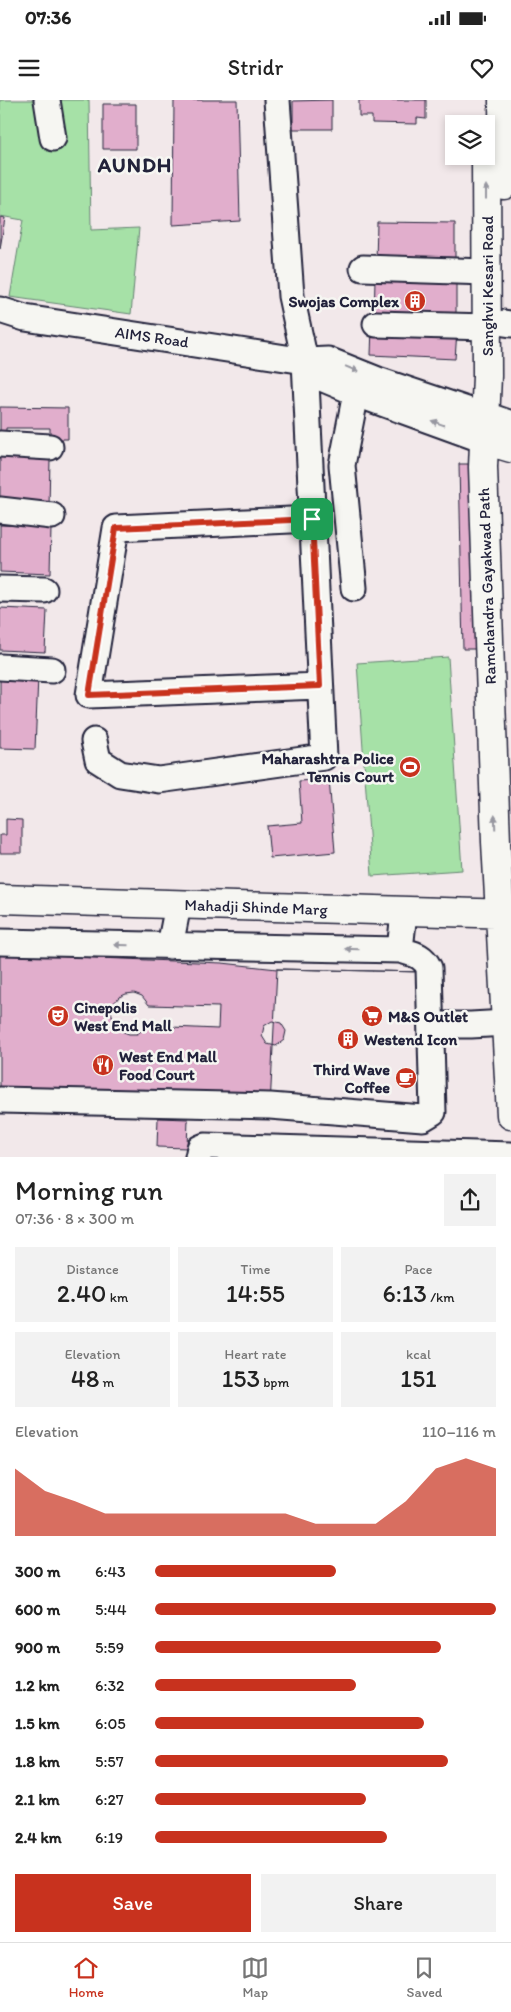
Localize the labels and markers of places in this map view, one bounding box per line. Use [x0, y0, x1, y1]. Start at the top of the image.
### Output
building icon: Swojas Complex [403, 289, 427, 313]
place label: Swojas Complex [288, 292, 400, 312]
pin [291, 498, 333, 540]
place label: Maharashtra Police Tennis Court [261, 749, 394, 786]
sports icon: Maharashtra Police Tennis Court [398, 755, 422, 779]
place label: Cinepolis West End Mall [74, 998, 172, 1035]
theatre icon: Cinepolis West End Mall [46, 1004, 70, 1028]
supermarket icon: M&S Outlet [360, 1004, 384, 1028]
place label: M&S Outlet [388, 1007, 468, 1026]
building icon: Westend Icon [336, 1027, 360, 1051]
place label: Westend Icon [364, 1030, 458, 1049]
place label: West End Mall Food Court [119, 1047, 217, 1084]
restaurant icon: West End Mall Food Court [91, 1053, 115, 1077]
place label: Third Wave Coffee [312, 1060, 390, 1097]
cafe icon: Third Wave Coffee [394, 1066, 418, 1090]

